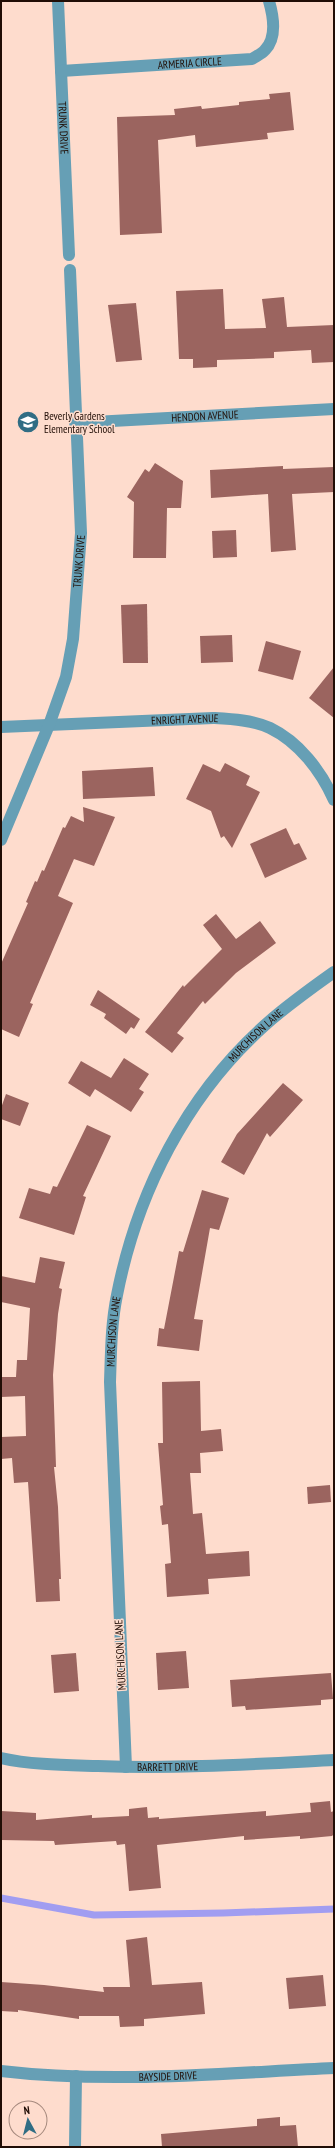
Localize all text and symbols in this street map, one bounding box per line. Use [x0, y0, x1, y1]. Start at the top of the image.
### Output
street label: ARMERIA CIRCLE [157, 54, 223, 72]
street label: TRUNK DRIVE [55, 101, 72, 155]
street label: HENDON AVENUE [171, 407, 239, 425]
school or university icon: Beverly Gardens Elementary School [15, 409, 41, 435]
place label: Beverly Gardens Elementary School [44, 409, 115, 436]
street label: TRUNK DRIVE [70, 534, 88, 588]
street label: ENRIGHT AVENUE [151, 711, 219, 728]
street label: MURCHISON LANE [225, 1006, 286, 1065]
street label: MURCHISON LANE [103, 1295, 124, 1367]
street label: MURCHISON LANE [111, 1619, 129, 1691]
street label: BARRETT DRIVE [137, 1759, 199, 1774]
street label: BAYSIDE DRIVE [138, 2068, 198, 2084]
north arrow [8, 2100, 48, 2140]
text: N [23, 2103, 31, 2117]

